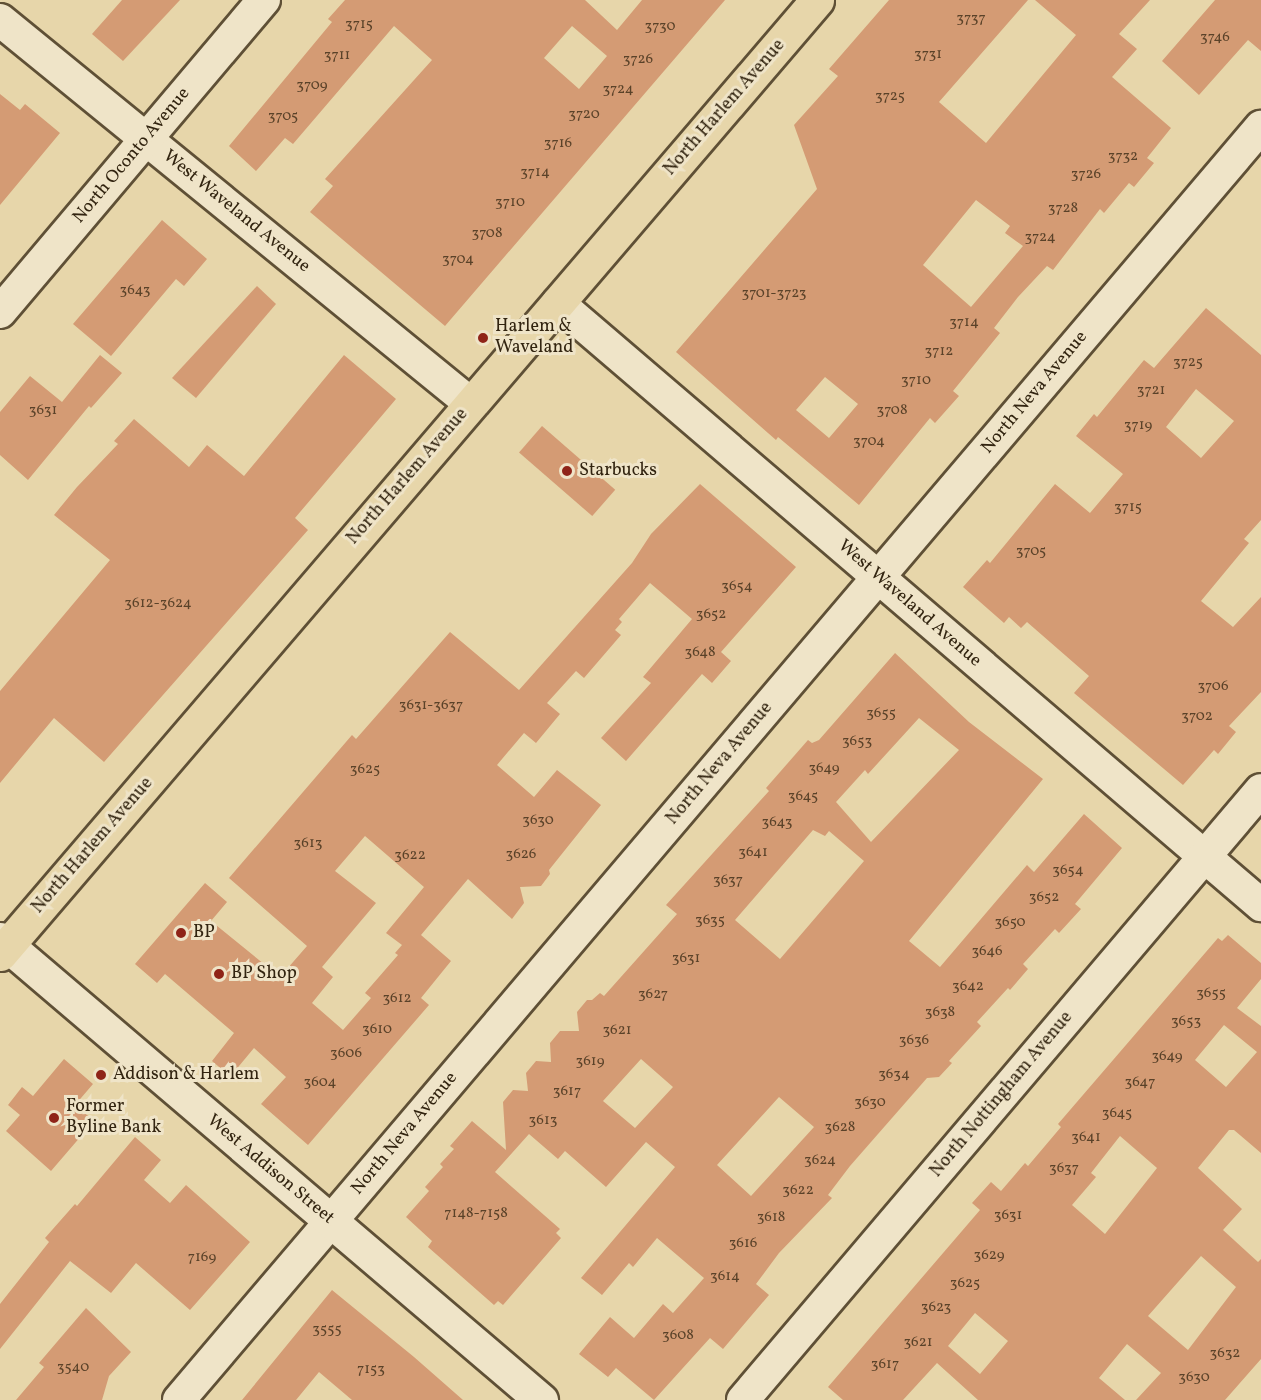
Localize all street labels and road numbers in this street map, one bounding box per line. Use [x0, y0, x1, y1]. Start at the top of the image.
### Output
street label: North Harlem Avenue [660, 35, 790, 181]
street label: North Oconto Avenue [69, 84, 195, 228]
street label: West Waveland Avenue [158, 146, 314, 278]
street label: North Neva Avenue [977, 327, 1093, 459]
street label: North Harlem Avenue [343, 404, 473, 550]
street label: West Waveland Avenue [833, 536, 985, 672]
street label: North Neva Avenue [662, 698, 778, 830]
street label: North Harlem Avenue [28, 773, 158, 919]
street label: North Nottingham Avenue [926, 1008, 1078, 1182]
street label: North Neva Avenue [347, 1068, 463, 1200]
street label: West Addison Street [202, 1110, 338, 1230]

